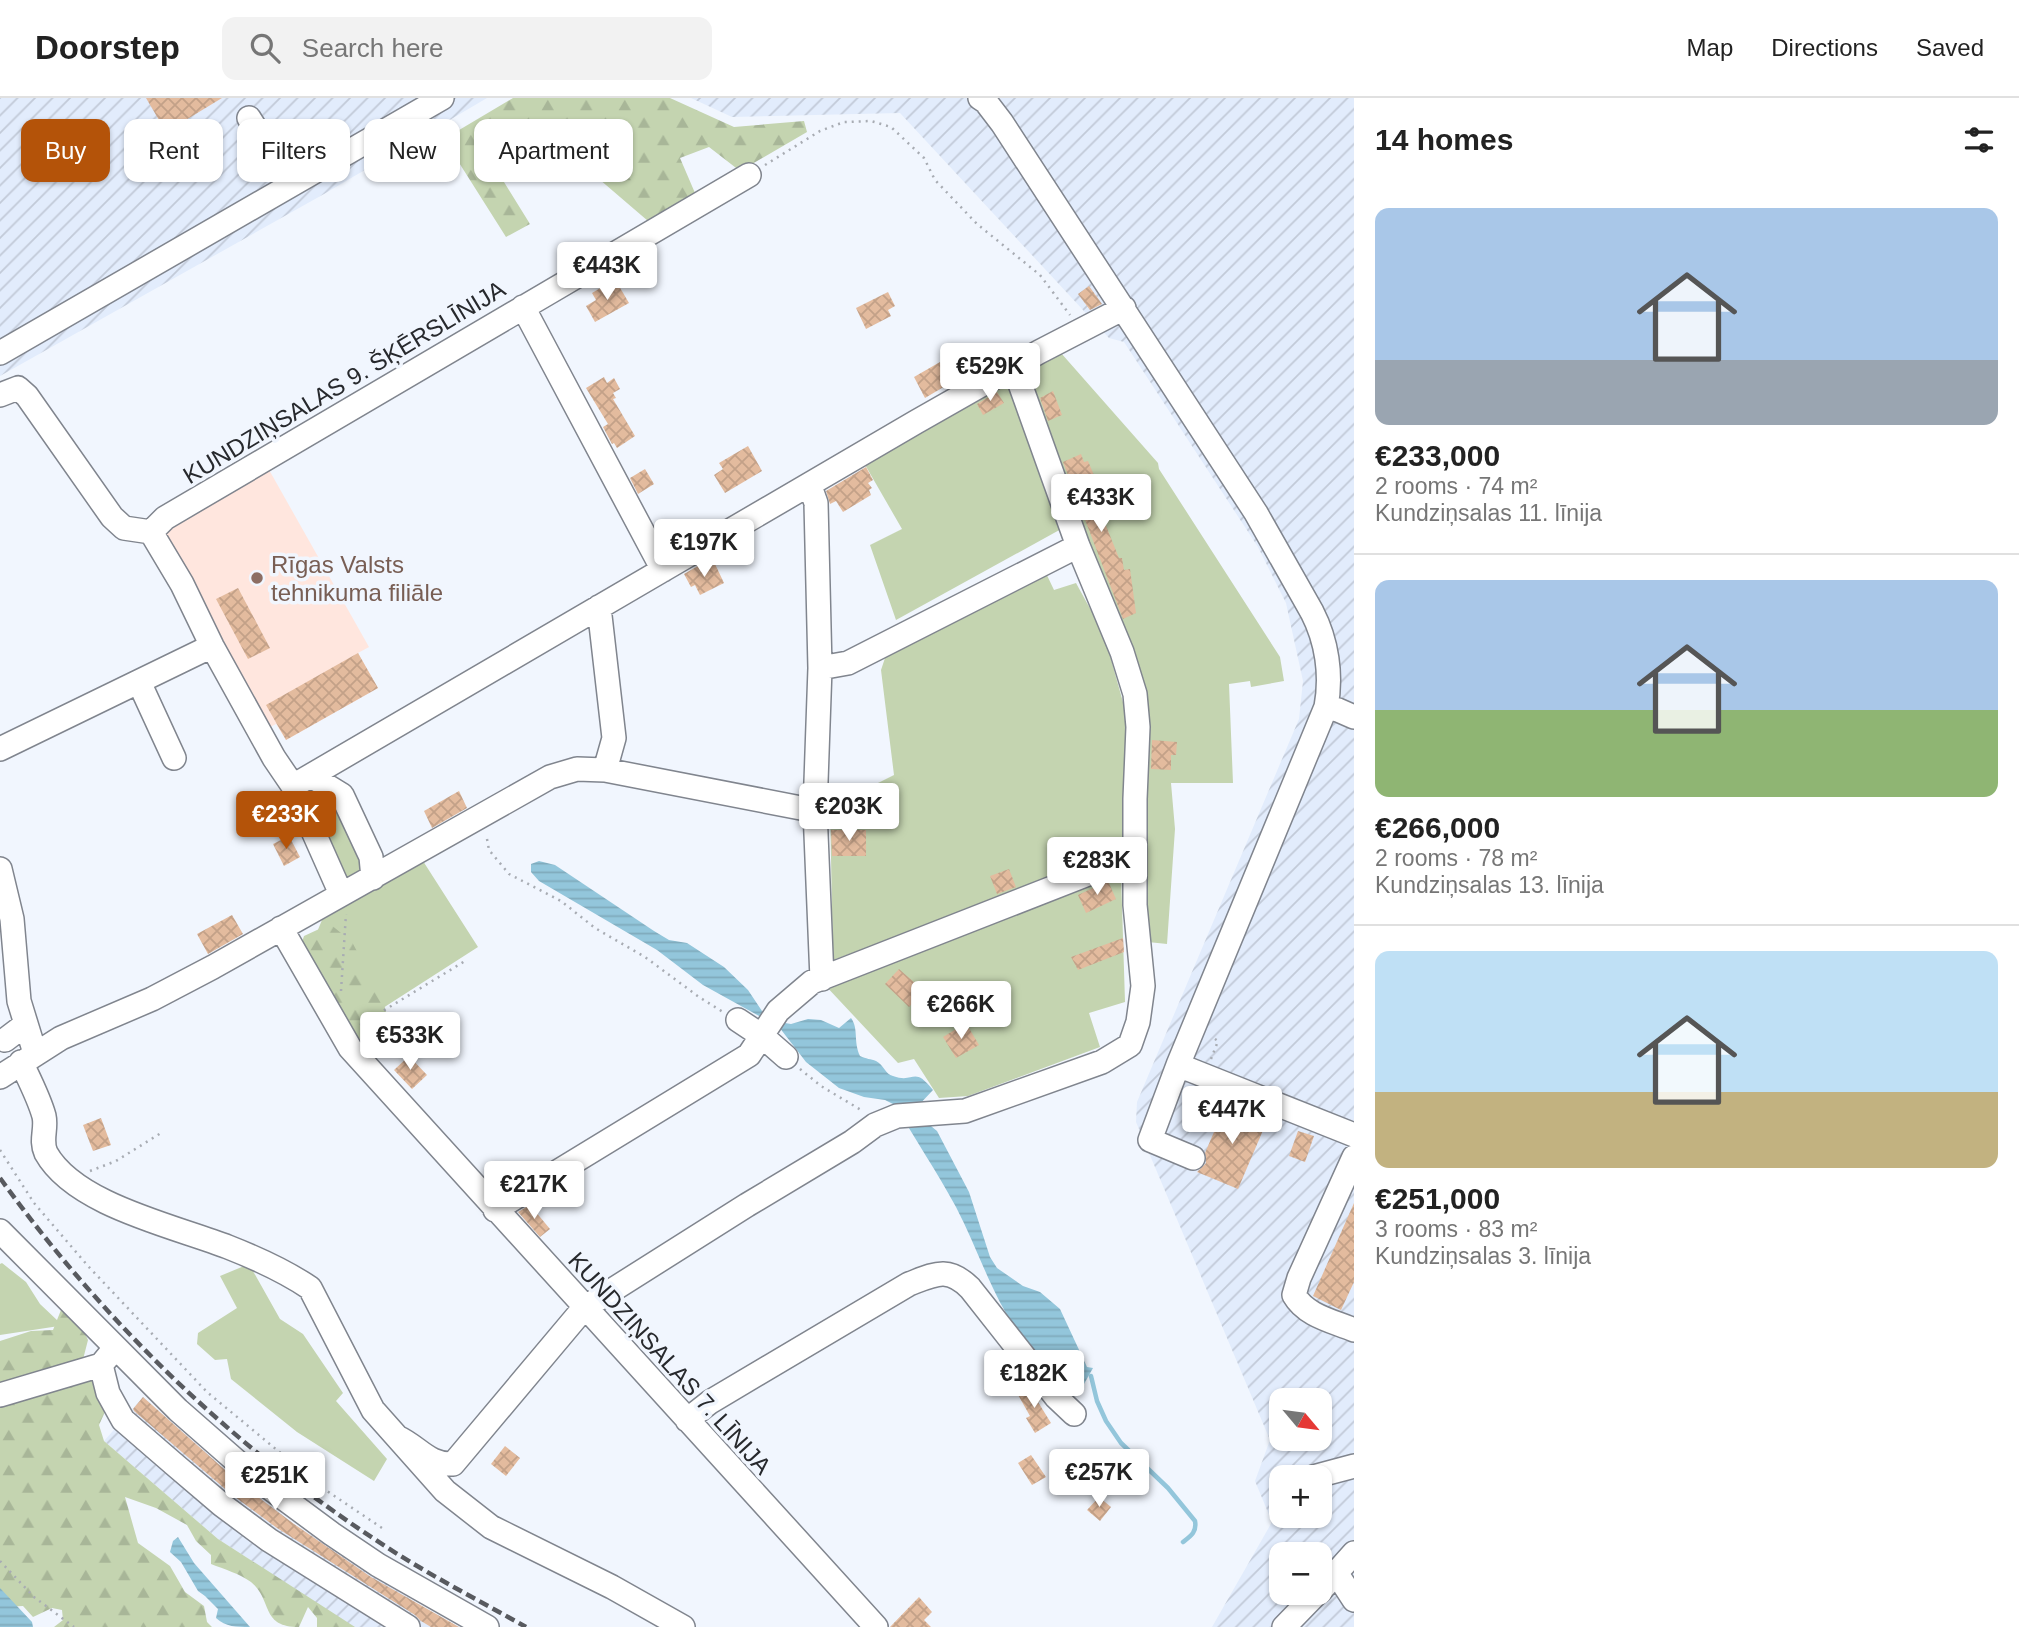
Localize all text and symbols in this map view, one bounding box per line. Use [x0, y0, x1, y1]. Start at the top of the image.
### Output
search box [222, 17, 712, 80]
text: Doorstep [35, 29, 180, 66]
icon: search [246, 29, 284, 67]
text: Search here [302, 33, 444, 63]
text: Map [1687, 34, 1733, 61]
text: Directions [1771, 34, 1878, 61]
text: Saved [1916, 34, 1984, 61]
chip: Buy [21, 119, 110, 182]
chip: Rent [124, 119, 223, 182]
chip: Filters [237, 119, 350, 182]
chip: New [364, 119, 460, 182]
chip: Apartment [474, 119, 633, 182]
icon: filters [1960, 121, 1998, 159]
text: 14 homes [1375, 123, 1513, 156]
pin: €443K [558, 242, 656, 302]
text: €443K [573, 252, 641, 278]
icon: home [1624, 254, 1750, 380]
street label: KUNDZIŅSALAS 9. ŠĶĒRSLĪNIJA [178, 275, 510, 489]
pin: €529K [941, 344, 1039, 403]
text: €529K [956, 353, 1024, 379]
text: €233,000 [1375, 439, 1500, 472]
text: 2 rooms · 74 m² [1375, 473, 1537, 499]
pin: €433K [1052, 474, 1150, 534]
text: €433K [1067, 484, 1135, 510]
text: Kundziņsalas 11. līnija [1375, 500, 1602, 526]
pin: €197K [655, 519, 753, 579]
text: €197K [670, 529, 738, 555]
place label: Rīgas Valsts tehnikuma filiāle [271, 551, 443, 606]
marker: Rīgas Valsts tehnikuma filiāle [249, 570, 265, 586]
icon: home [1624, 626, 1750, 752]
pin: €203K [800, 784, 898, 843]
pin: €233K [237, 792, 335, 851]
text: €203K [815, 793, 883, 819]
text: €233K [252, 801, 320, 827]
text: €266,000 [1375, 811, 1500, 844]
pin: €283K [1048, 838, 1146, 897]
text: 2 rooms · 78 m² [1375, 845, 1537, 871]
text: €283K [1063, 847, 1131, 873]
text: Kundziņsalas 13. līnija [1375, 872, 1604, 898]
pin: €266K [912, 982, 1010, 1041]
text: €266K [927, 991, 995, 1017]
icon: home [1624, 997, 1750, 1123]
pin: €533K [361, 1012, 459, 1072]
text: €533K [376, 1022, 444, 1048]
pin: €447K [1183, 1086, 1281, 1146]
text: €447K [1198, 1096, 1266, 1122]
pin: €217K [485, 1162, 583, 1221]
text: €217K [500, 1171, 568, 1197]
text: €251,000 [1375, 1182, 1500, 1215]
text: 3 rooms · 83 m² [1375, 1216, 1537, 1242]
text: Kundziņsalas 3. līnija [1375, 1243, 1591, 1269]
street label: KUNDZIŅSALAS 7. LĪNIJA [563, 1246, 777, 1480]
pin: €182K [985, 1350, 1083, 1410]
text: €182K [1000, 1360, 1068, 1386]
north arrow [1269, 1388, 1332, 1451]
map controls [1269, 1388, 1332, 1605]
pin: €257K [1050, 1450, 1148, 1509]
pin: €251K [226, 1452, 324, 1512]
text: €257K [1065, 1459, 1133, 1485]
text: €251K [241, 1462, 309, 1488]
button: + [1269, 1465, 1332, 1528]
button: − [1269, 1542, 1332, 1605]

